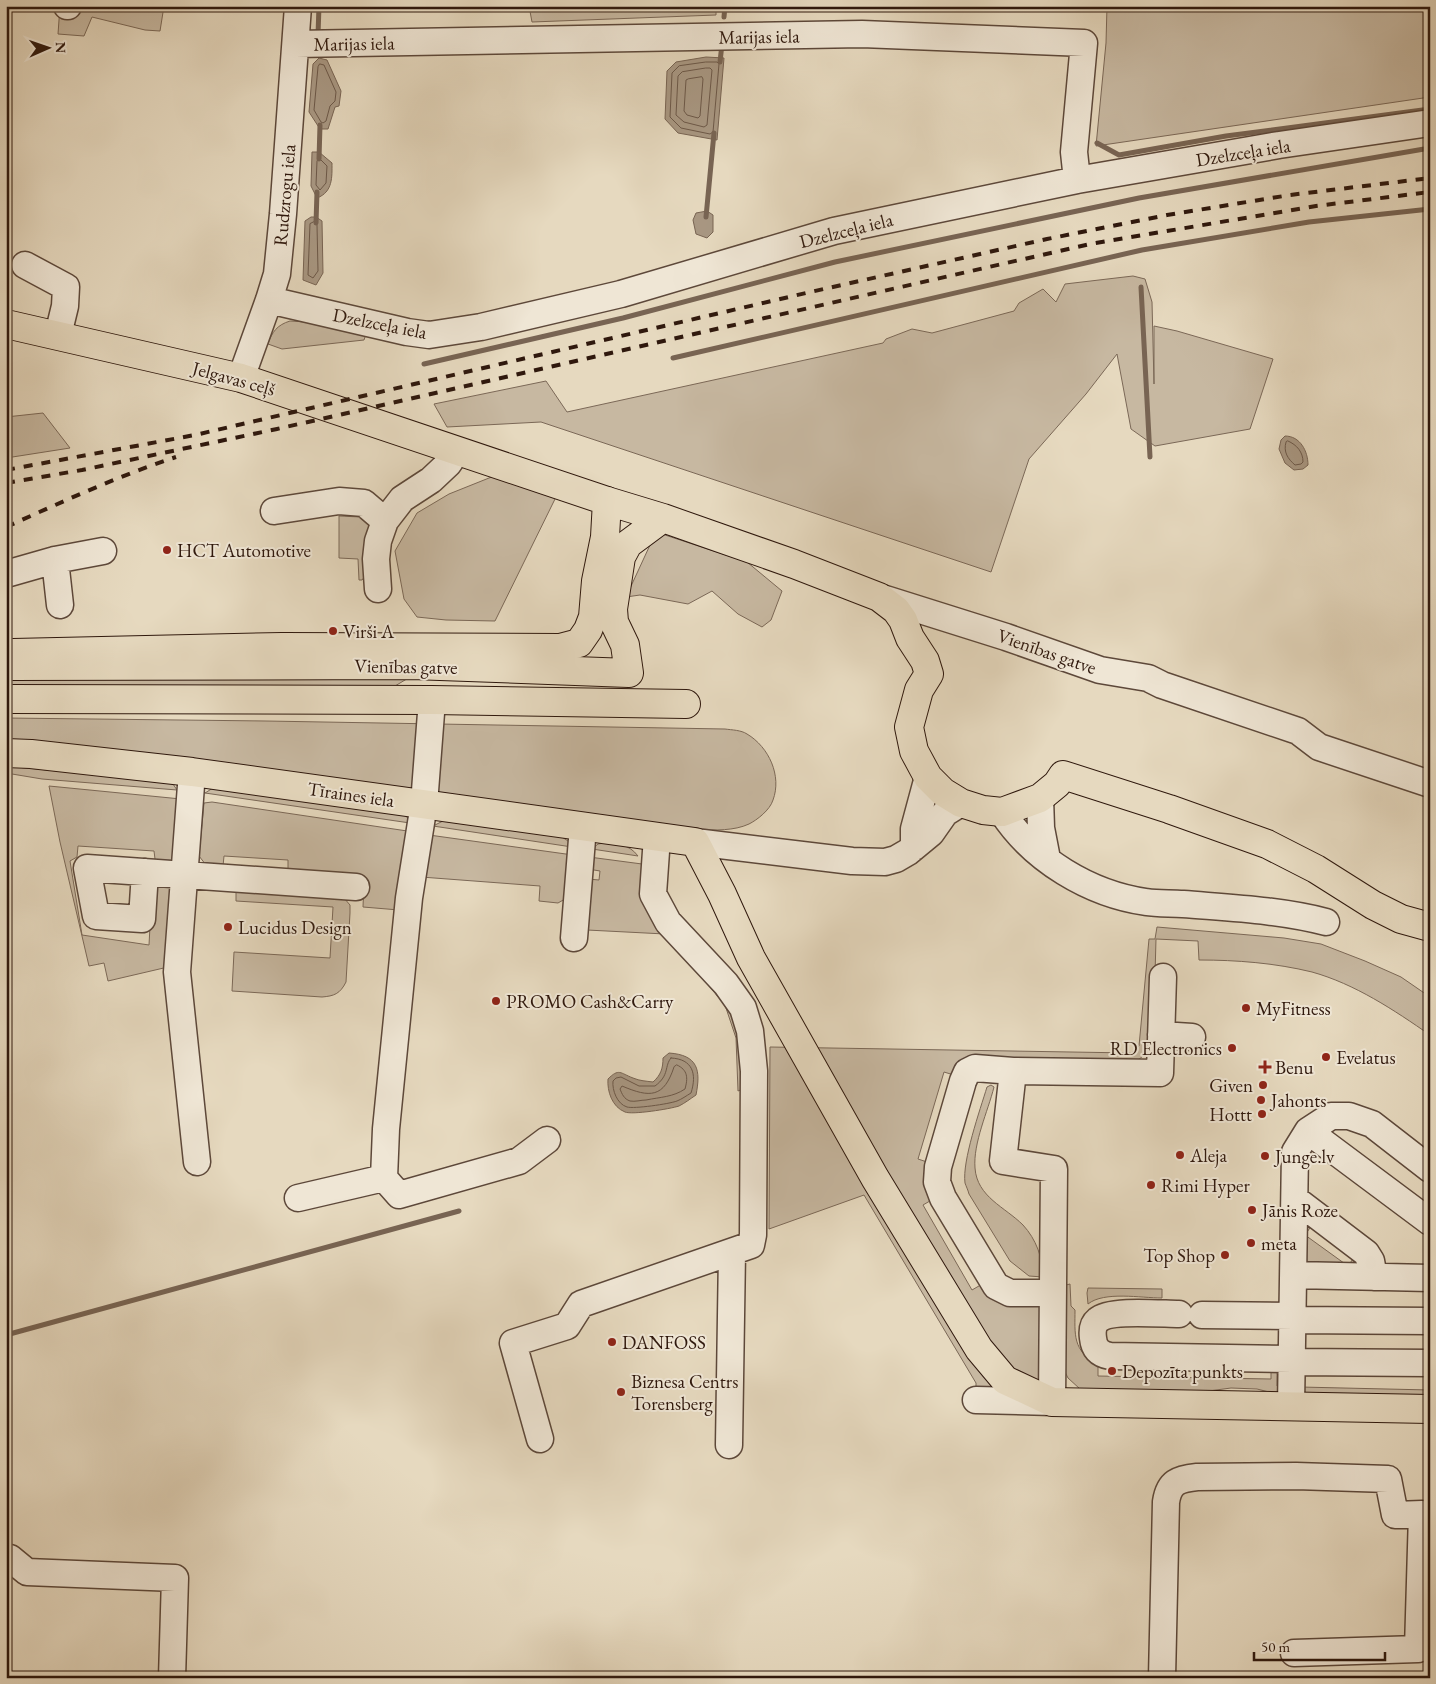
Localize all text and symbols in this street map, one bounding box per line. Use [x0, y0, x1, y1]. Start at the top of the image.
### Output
north arrow [22, 22, 72, 72]
street label: Marijas iela [718, 23, 800, 50]
street label: Marijas iela [313, 30, 395, 57]
text: N [52, 42, 70, 54]
street label: Dzelzceļa iela [1194, 133, 1293, 172]
street label: Rudzrogu iela [268, 143, 301, 247]
street label: Dzelzceļa iela [797, 207, 896, 254]
street label: Dzelzceļa iela [331, 302, 430, 345]
street label: Jelgavas ceļš [188, 355, 278, 402]
place label: HCT Automotive [177, 538, 311, 563]
marker: HCT Automotive [161, 544, 173, 556]
place label: Virši A [343, 619, 395, 644]
street label: Vienības gatve [994, 623, 1100, 680]
marker: Virši A [327, 625, 339, 637]
street label: Vienības gatve [354, 653, 458, 680]
street label: Tīraines iela [306, 776, 396, 813]
place label: Lucidus Design [238, 915, 352, 940]
marker: Lucidus Design [222, 921, 234, 933]
place label: PROMO Cash&Carry [506, 989, 674, 1014]
marker: PROMO Cash&Carry [490, 995, 502, 1007]
place label: MyFitness [1256, 996, 1331, 1021]
marker: MyFitness [1240, 1002, 1252, 1014]
place label: RD Electronics [1110, 1036, 1222, 1061]
marker: RD Electronics [1226, 1042, 1238, 1054]
place label: Evelatus [1336, 1045, 1396, 1070]
marker: Evelatus [1320, 1051, 1332, 1063]
place label: Benu [1275, 1055, 1314, 1080]
marker: Benu [1259, 1061, 1271, 1073]
place label: Given [1209, 1073, 1253, 1098]
marker: Given [1257, 1079, 1269, 1091]
place label: Jahonts [1269, 1088, 1326, 1113]
marker: Jahonts [1255, 1094, 1267, 1106]
place label: Hottt [1209, 1102, 1252, 1127]
marker: Hottt [1256, 1108, 1268, 1120]
place label: Aleja [1189, 1143, 1227, 1168]
place label: Junge.lv [1273, 1144, 1335, 1169]
marker: Aleja [1174, 1149, 1186, 1161]
marker: Junge.lv [1259, 1150, 1271, 1162]
place label: Rimi Hyper [1161, 1173, 1250, 1198]
marker: Rimi Hyper [1145, 1179, 1157, 1191]
place label: Jānis Roze [1260, 1198, 1338, 1223]
marker: Jānis Roze [1246, 1204, 1258, 1216]
place label: meta [1261, 1231, 1297, 1256]
marker: meta [1245, 1237, 1257, 1249]
place label: Top Shop [1143, 1243, 1215, 1268]
marker: Top Shop [1219, 1249, 1231, 1261]
place label: DANFOSS [622, 1330, 706, 1355]
marker: DANFOSS [606, 1336, 618, 1348]
place label: Depozīta punkts [1122, 1359, 1243, 1384]
marker: Depozīta punkts [1106, 1365, 1118, 1377]
place label: Biznesa Centrs Torensberg [631, 1369, 738, 1416]
marker: Biznesa Centrs Torensberg [615, 1386, 627, 1398]
scale bar [1254, 1629, 1385, 1661]
text: 50 m [1261, 1637, 1290, 1656]

